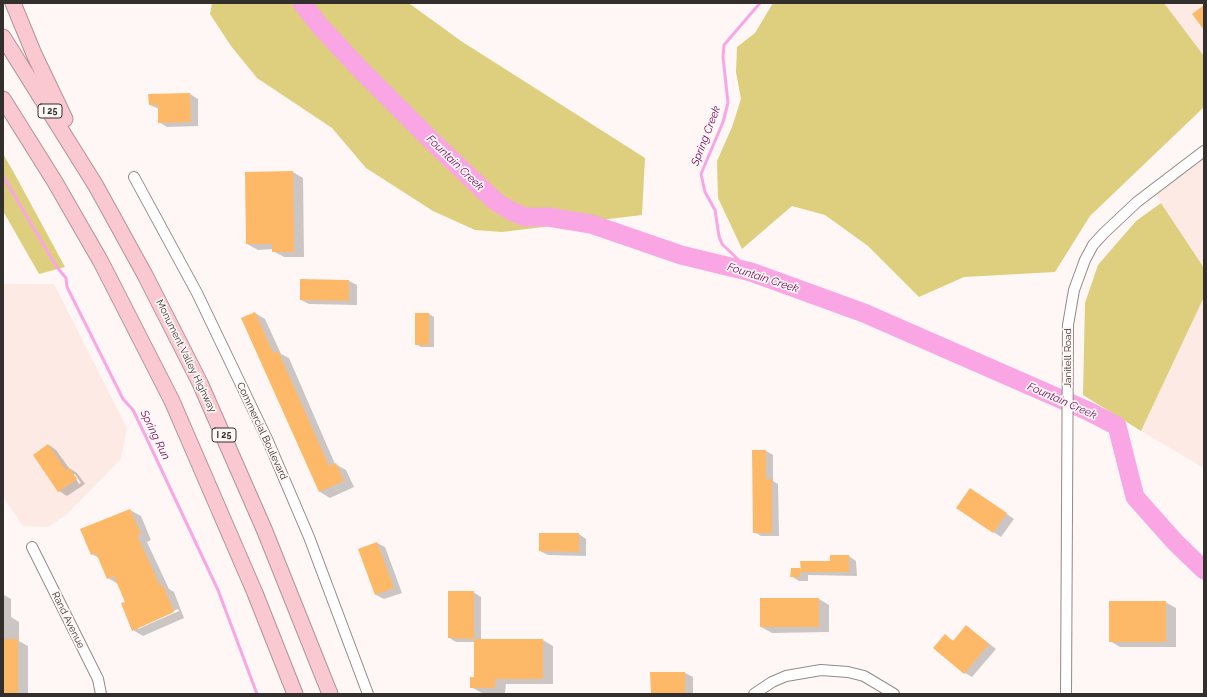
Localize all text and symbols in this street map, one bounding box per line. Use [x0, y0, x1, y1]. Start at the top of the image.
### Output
road number: I 25 [38, 104, 62, 118]
water label: Spring Creek [689, 104, 723, 168]
water label: Fountain Creek [424, 132, 486, 194]
water label: Fountain Creek [726, 260, 800, 296]
street label: Monument Valley Highway [153, 298, 219, 414]
street label: Janitell Road [1062, 328, 1074, 388]
street label: Commercial Boulevard [234, 380, 290, 482]
water label: Fountain Creek [1025, 380, 1099, 422]
water label: Spring Run [137, 408, 173, 462]
road number: I 25 [212, 428, 236, 442]
street label: Rand Avenue [49, 590, 87, 650]

